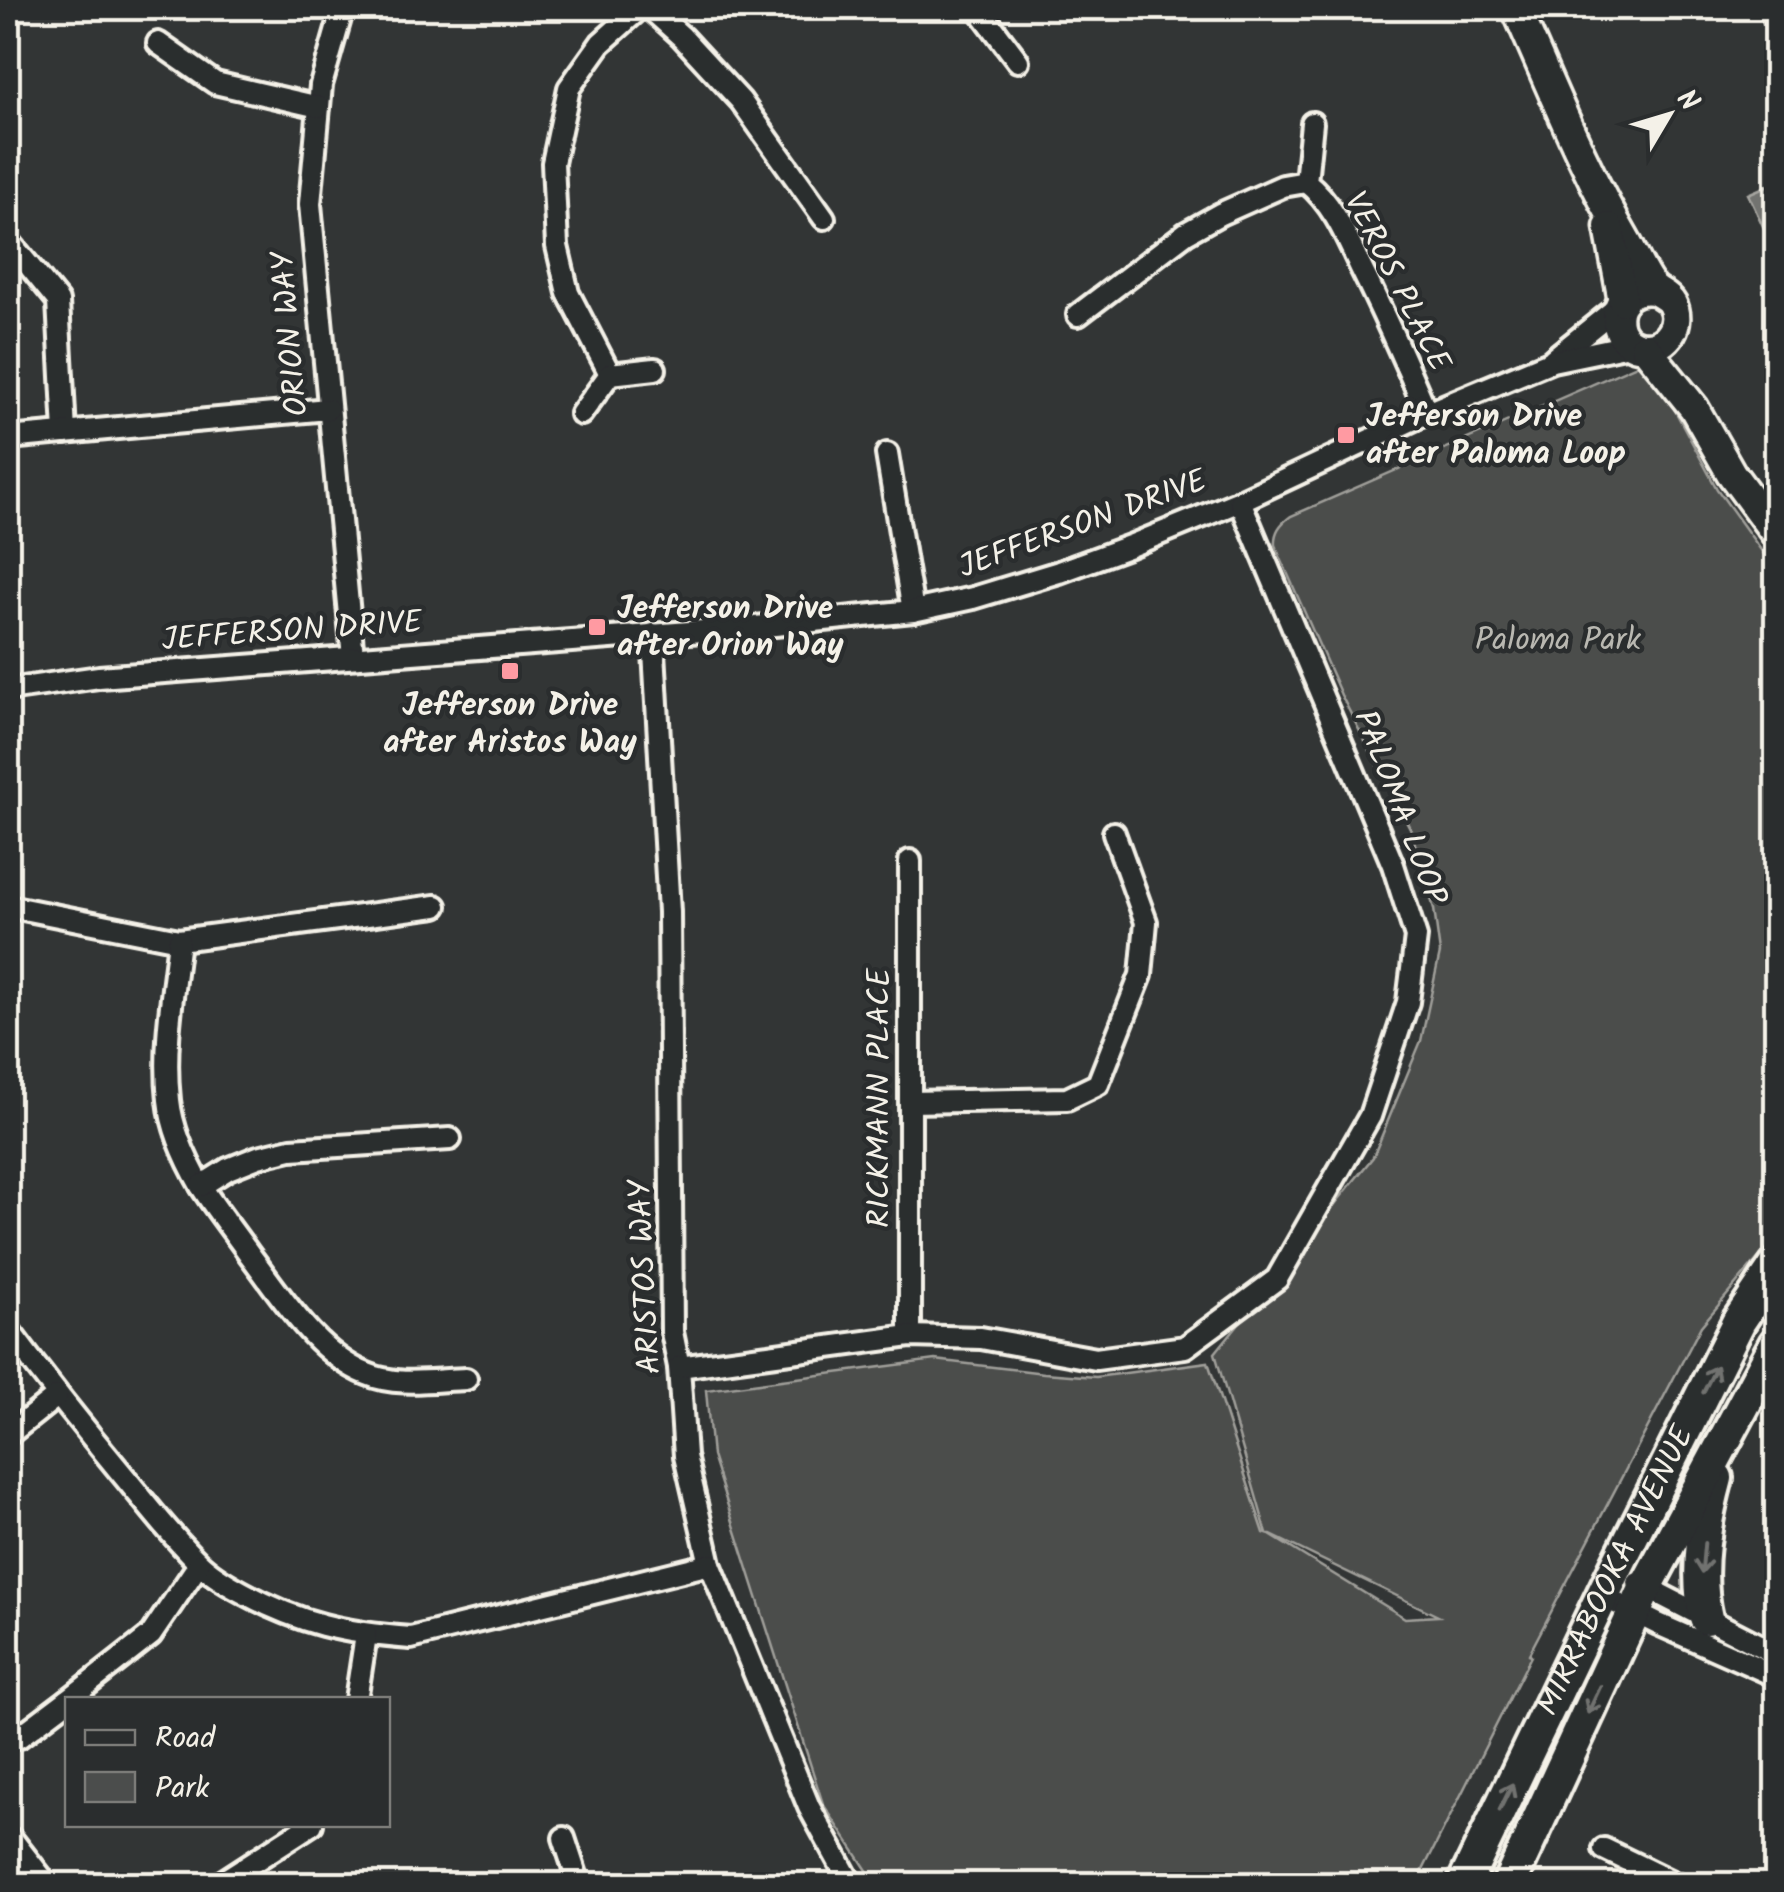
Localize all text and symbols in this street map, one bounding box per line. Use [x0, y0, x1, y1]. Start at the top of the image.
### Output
north arrow [1619, 65, 1719, 165]
text: N [1664, 80, 1710, 122]
street label: VEROS PLACE [1329, 183, 1464, 382]
street label: ORION WAY [258, 248, 324, 419]
place label: Jefferson Drive after Paloma Loop [1366, 392, 1626, 480]
marker: Jefferson Drive after Paloma Loop [1335, 424, 1357, 446]
street label: JEFFERSON DRIVE [952, 456, 1215, 594]
place label: Jefferson Drive after Orion Way [617, 584, 844, 672]
street label: JEFFERSON DRIVE [160, 597, 425, 667]
park label: Paloma Park [1475, 615, 1642, 666]
marker: Jefferson Drive after Orion Way [586, 616, 608, 638]
marker: Jefferson Drive after Aristos Way [499, 660, 521, 682]
place label: Jefferson Drive after Aristos Way [383, 681, 637, 769]
street label: PALOMA LOOP [1338, 703, 1460, 914]
street label: RICKMANN PLACE [855, 967, 906, 1228]
street label: ARISTOS WAY [615, 1177, 677, 1375]
one-way arrow [1701, 1364, 1720, 1394]
street label: MIRRABOOKA AVENUE [1523, 1416, 1709, 1725]
one-way arrow [1694, 1541, 1713, 1573]
one-way arrow [1584, 1684, 1603, 1714]
legend [65, 1697, 390, 1827]
text: Road [155, 1715, 216, 1763]
text: Park [155, 1765, 210, 1813]
one-way arrow [1498, 1783, 1517, 1813]

